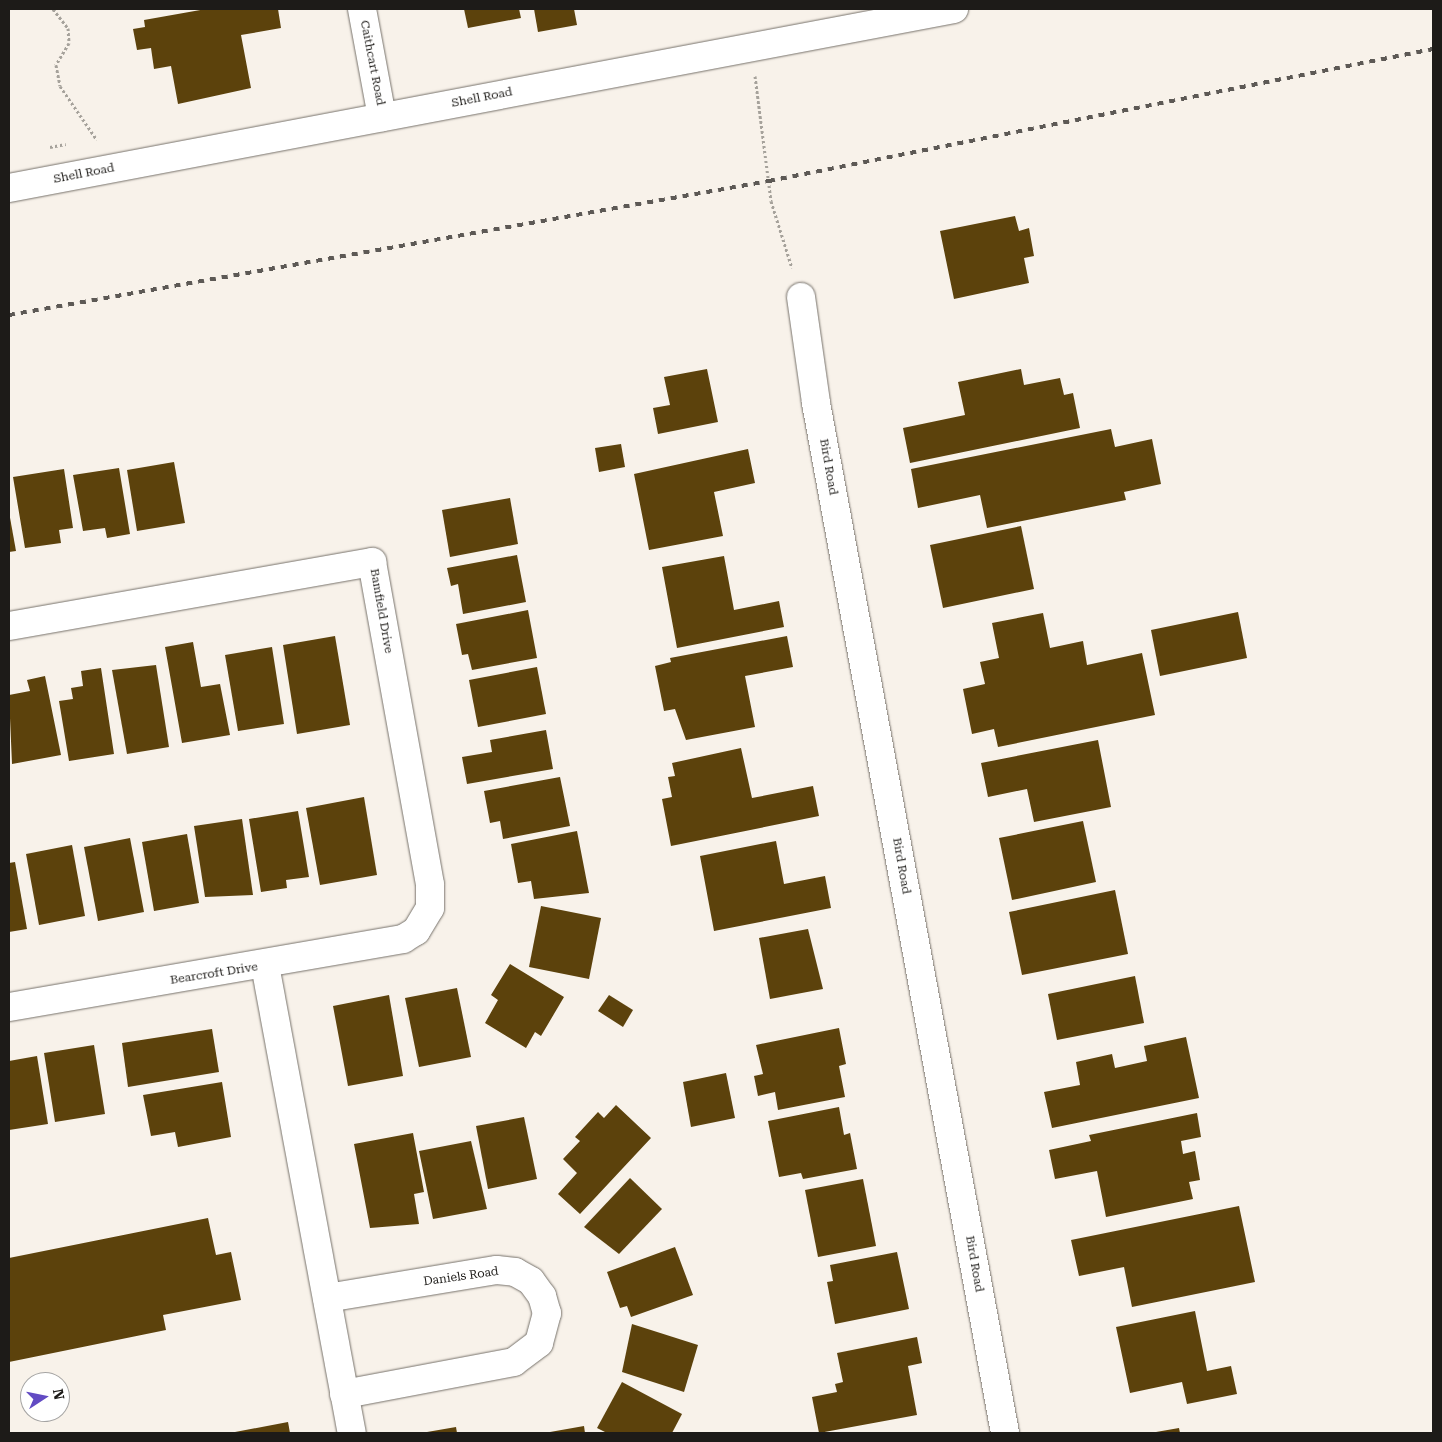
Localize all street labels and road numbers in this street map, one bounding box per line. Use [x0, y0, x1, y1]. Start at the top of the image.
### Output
street label: Caithcart Road [357, 19, 387, 107]
street label: Shell Road [450, 85, 514, 111]
street label: Shell Road [52, 161, 116, 187]
street label: Bird Road [816, 438, 840, 496]
street label: Bamfield Drive [366, 568, 396, 654]
street label: Bird Road [889, 837, 913, 895]
street label: Bearcroft Drive [169, 960, 259, 988]
street label: Bird Road [962, 1235, 986, 1293]
street label: Daniels Road [422, 1265, 500, 1289]

